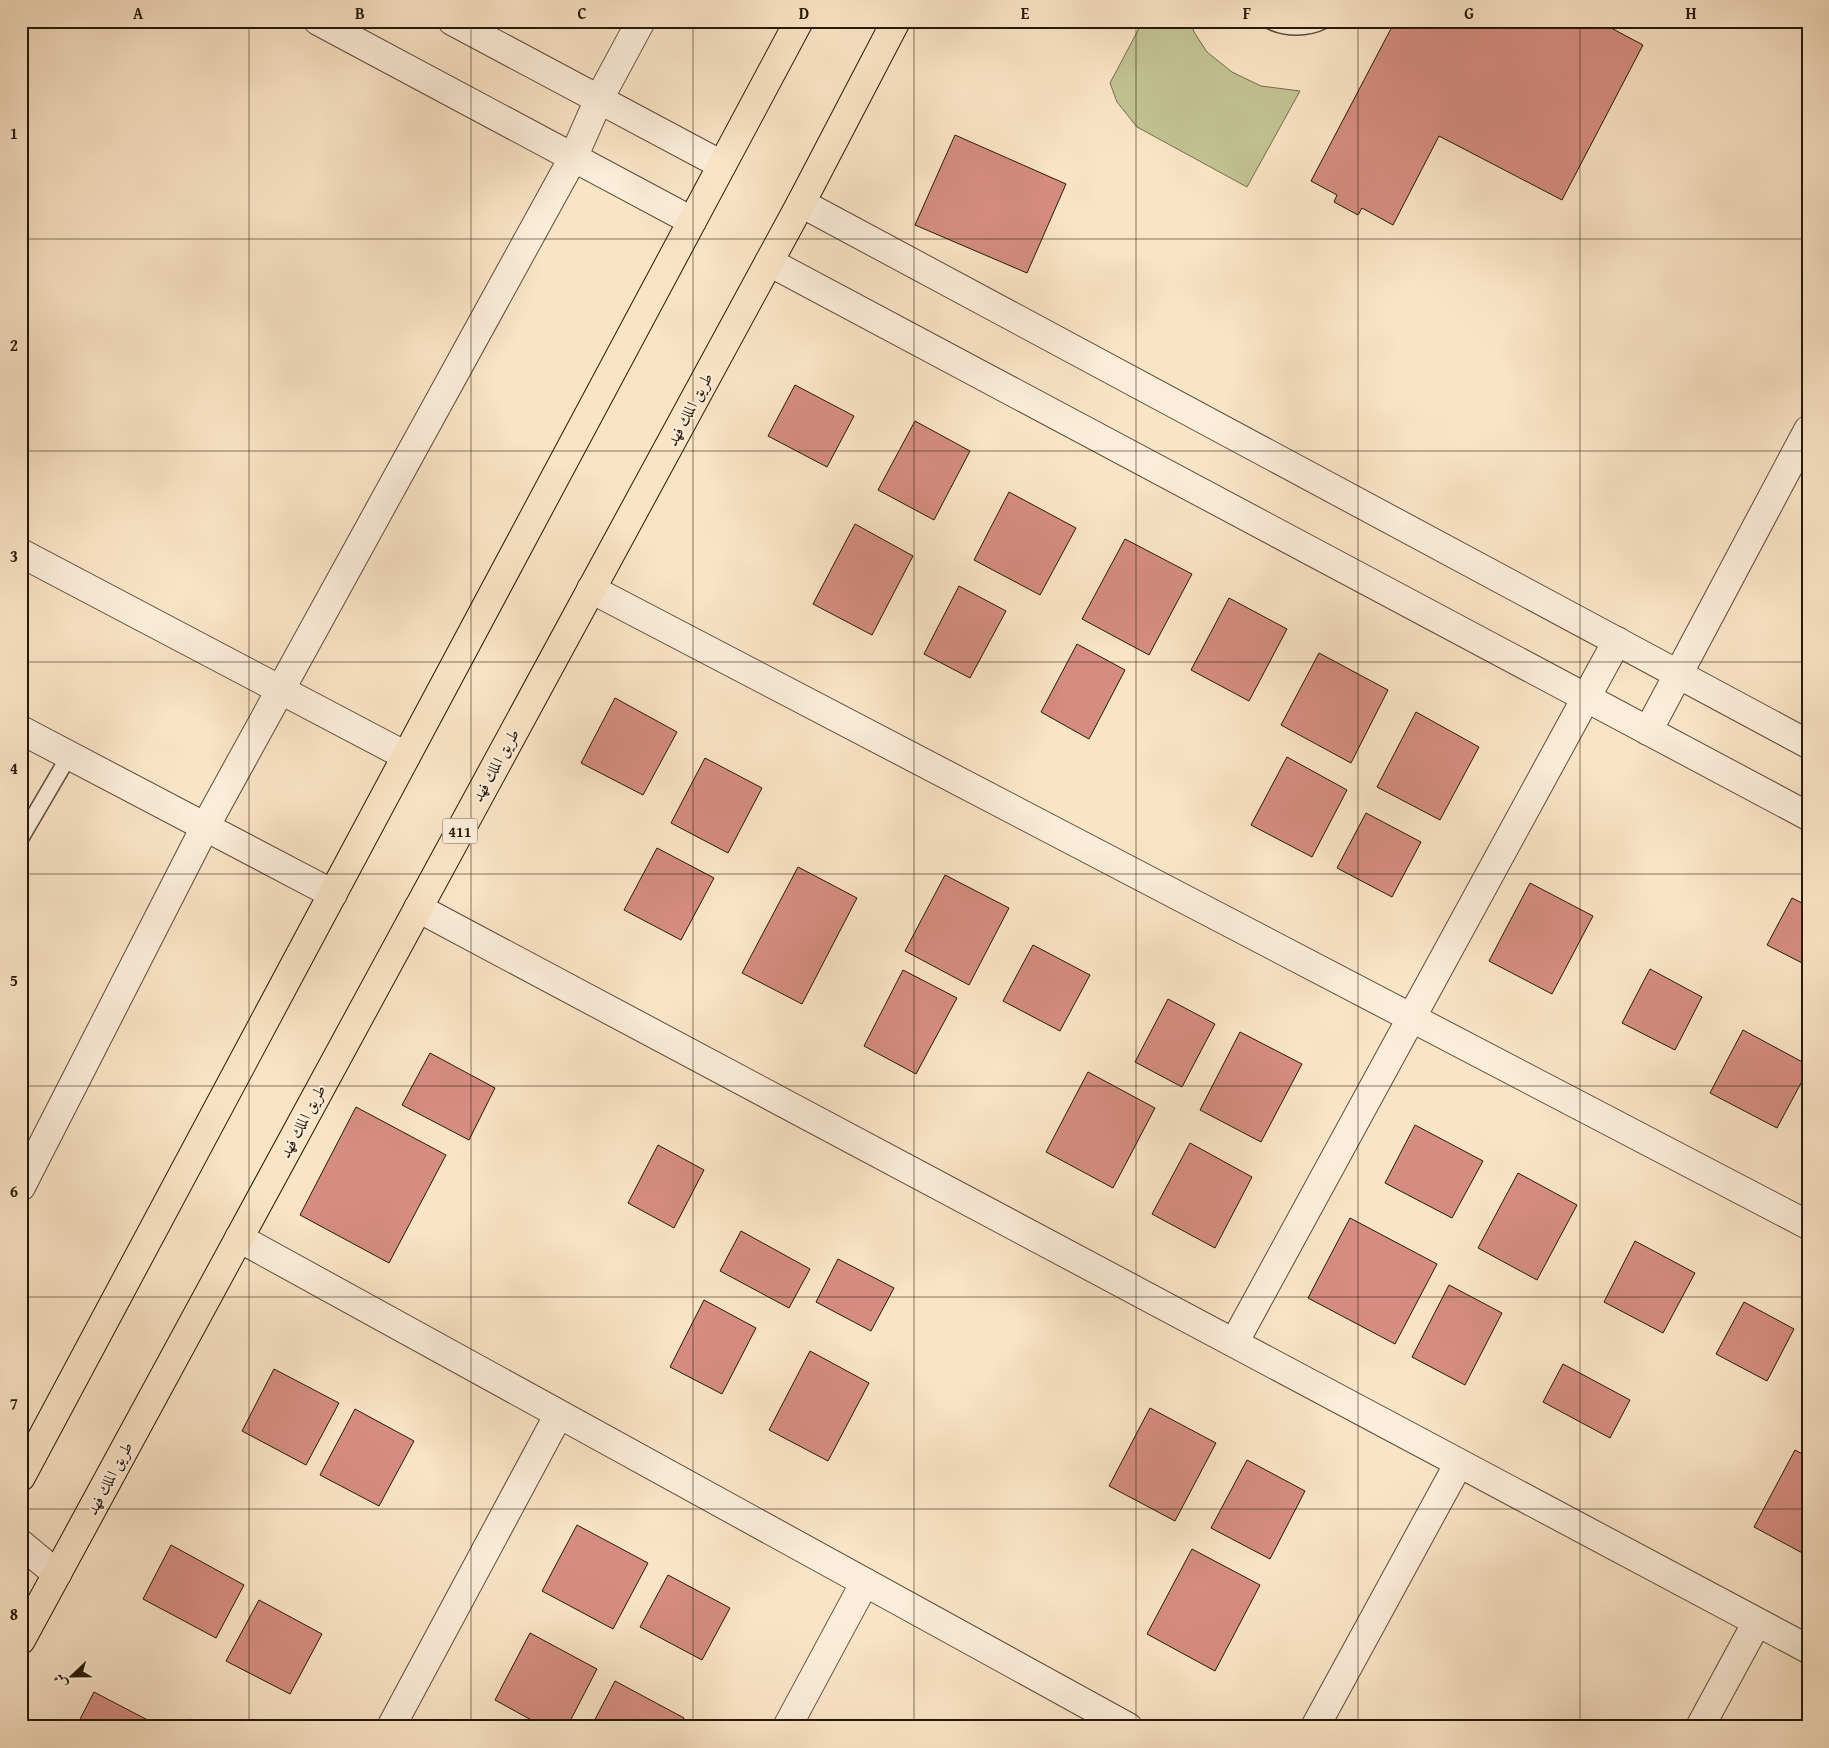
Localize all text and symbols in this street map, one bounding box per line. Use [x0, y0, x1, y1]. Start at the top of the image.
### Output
text: A [133, 1, 144, 25]
text: B [355, 1, 365, 25]
text: C [577, 1, 587, 25]
text: D [799, 1, 809, 25]
text: E [1021, 1, 1030, 25]
text: F [1243, 1, 1251, 25]
text: G [1464, 1, 1474, 25]
text: H [1685, 1, 1697, 25]
text: 1 [10, 121, 18, 145]
text: 2 [10, 333, 18, 357]
street label: طريق الملك فهد [660, 368, 718, 450]
text: 3 [10, 544, 18, 568]
street label: طريق الملك فهد [465, 724, 525, 806]
text: 4 [10, 756, 18, 780]
road number: 411 [442, 818, 478, 844]
text: 5 [10, 968, 18, 992]
street label: طريق الملك فهد [273, 1080, 331, 1162]
text: 6 [10, 1179, 18, 1203]
text: 7 [10, 1391, 18, 1415]
street label: طريق الملك فهد [80, 1437, 138, 1519]
text: 8 [10, 1602, 18, 1626]
north arrow [48, 1650, 98, 1700]
text: ش [48, 1671, 72, 1691]

